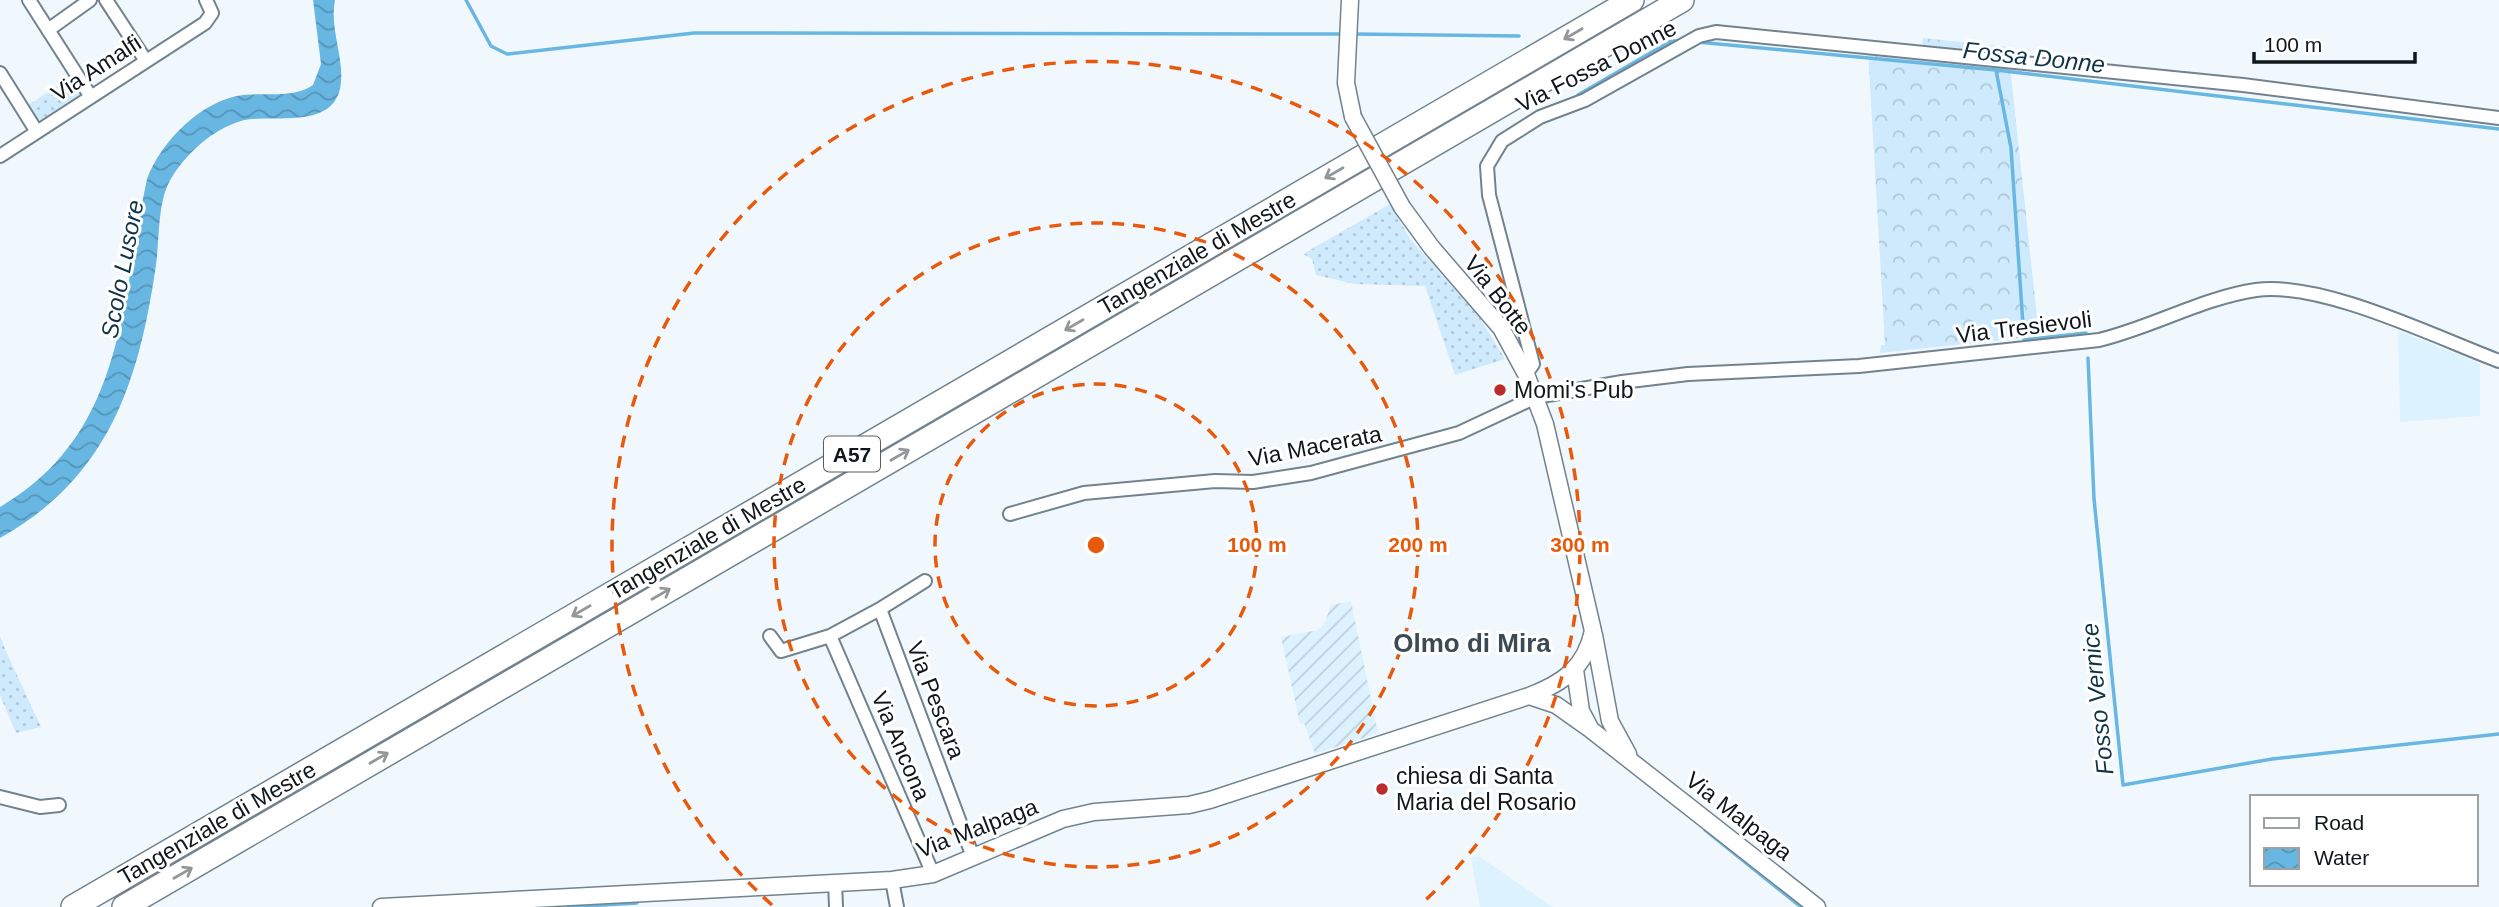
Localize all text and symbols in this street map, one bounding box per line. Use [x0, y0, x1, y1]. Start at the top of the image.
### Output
street label: Via Fossa Donne [1512, 14, 1680, 118]
scale bar [2254, 21, 2415, 65]
one-way arrow [1564, 27, 1584, 41]
street label: Via Amalfi [46, 29, 146, 107]
text: 100 m [2264, 33, 2322, 56]
water label: Fossa Donne [1962, 36, 2106, 78]
one-way arrow [1325, 166, 1345, 180]
street label: Tangenziale di Mestre [1094, 186, 1300, 320]
water label: Scolo Lusore [95, 198, 149, 340]
street label: Via Botte [1459, 250, 1537, 340]
street label: Via Tresievoli [1955, 306, 2093, 348]
one-way arrow [1064, 318, 1084, 332]
place label: Momi's Pub [1514, 377, 1633, 403]
marker: Momi's Pub [1492, 382, 1508, 398]
street label: Via Macerata [1246, 420, 1384, 472]
road number: A57 [824, 436, 880, 472]
one-way arrow [889, 448, 909, 462]
street label: Tangenziale di Mestre [604, 471, 810, 605]
centre of rings [1084, 533, 1108, 557]
text: 100 m [1227, 533, 1287, 556]
text: 200 m [1388, 533, 1448, 556]
text: 300 m [1550, 533, 1610, 556]
one-way arrow [650, 587, 670, 601]
one-way arrow [571, 605, 591, 619]
water label: Fosso Vernice [2076, 622, 2118, 776]
district label: Olmo di Mira [1393, 628, 1551, 658]
street label: Via Pescara [902, 638, 970, 763]
street label: Via Ancona [866, 688, 936, 805]
one-way arrow [369, 751, 389, 765]
street label: Tangenziale di Mestre [114, 756, 320, 890]
place label: chiesa di Santa Maria del Rosario [1396, 763, 1576, 815]
street label: Via Malpaga [1681, 767, 1797, 866]
marker: chiesa di Santa Maria del Rosario [1374, 781, 1390, 797]
street label: Via Malpaga [913, 793, 1041, 863]
legend [2250, 795, 2478, 886]
text: Road [2314, 811, 2364, 834]
text: Water [2314, 846, 2369, 869]
one-way arrow [172, 866, 192, 880]

